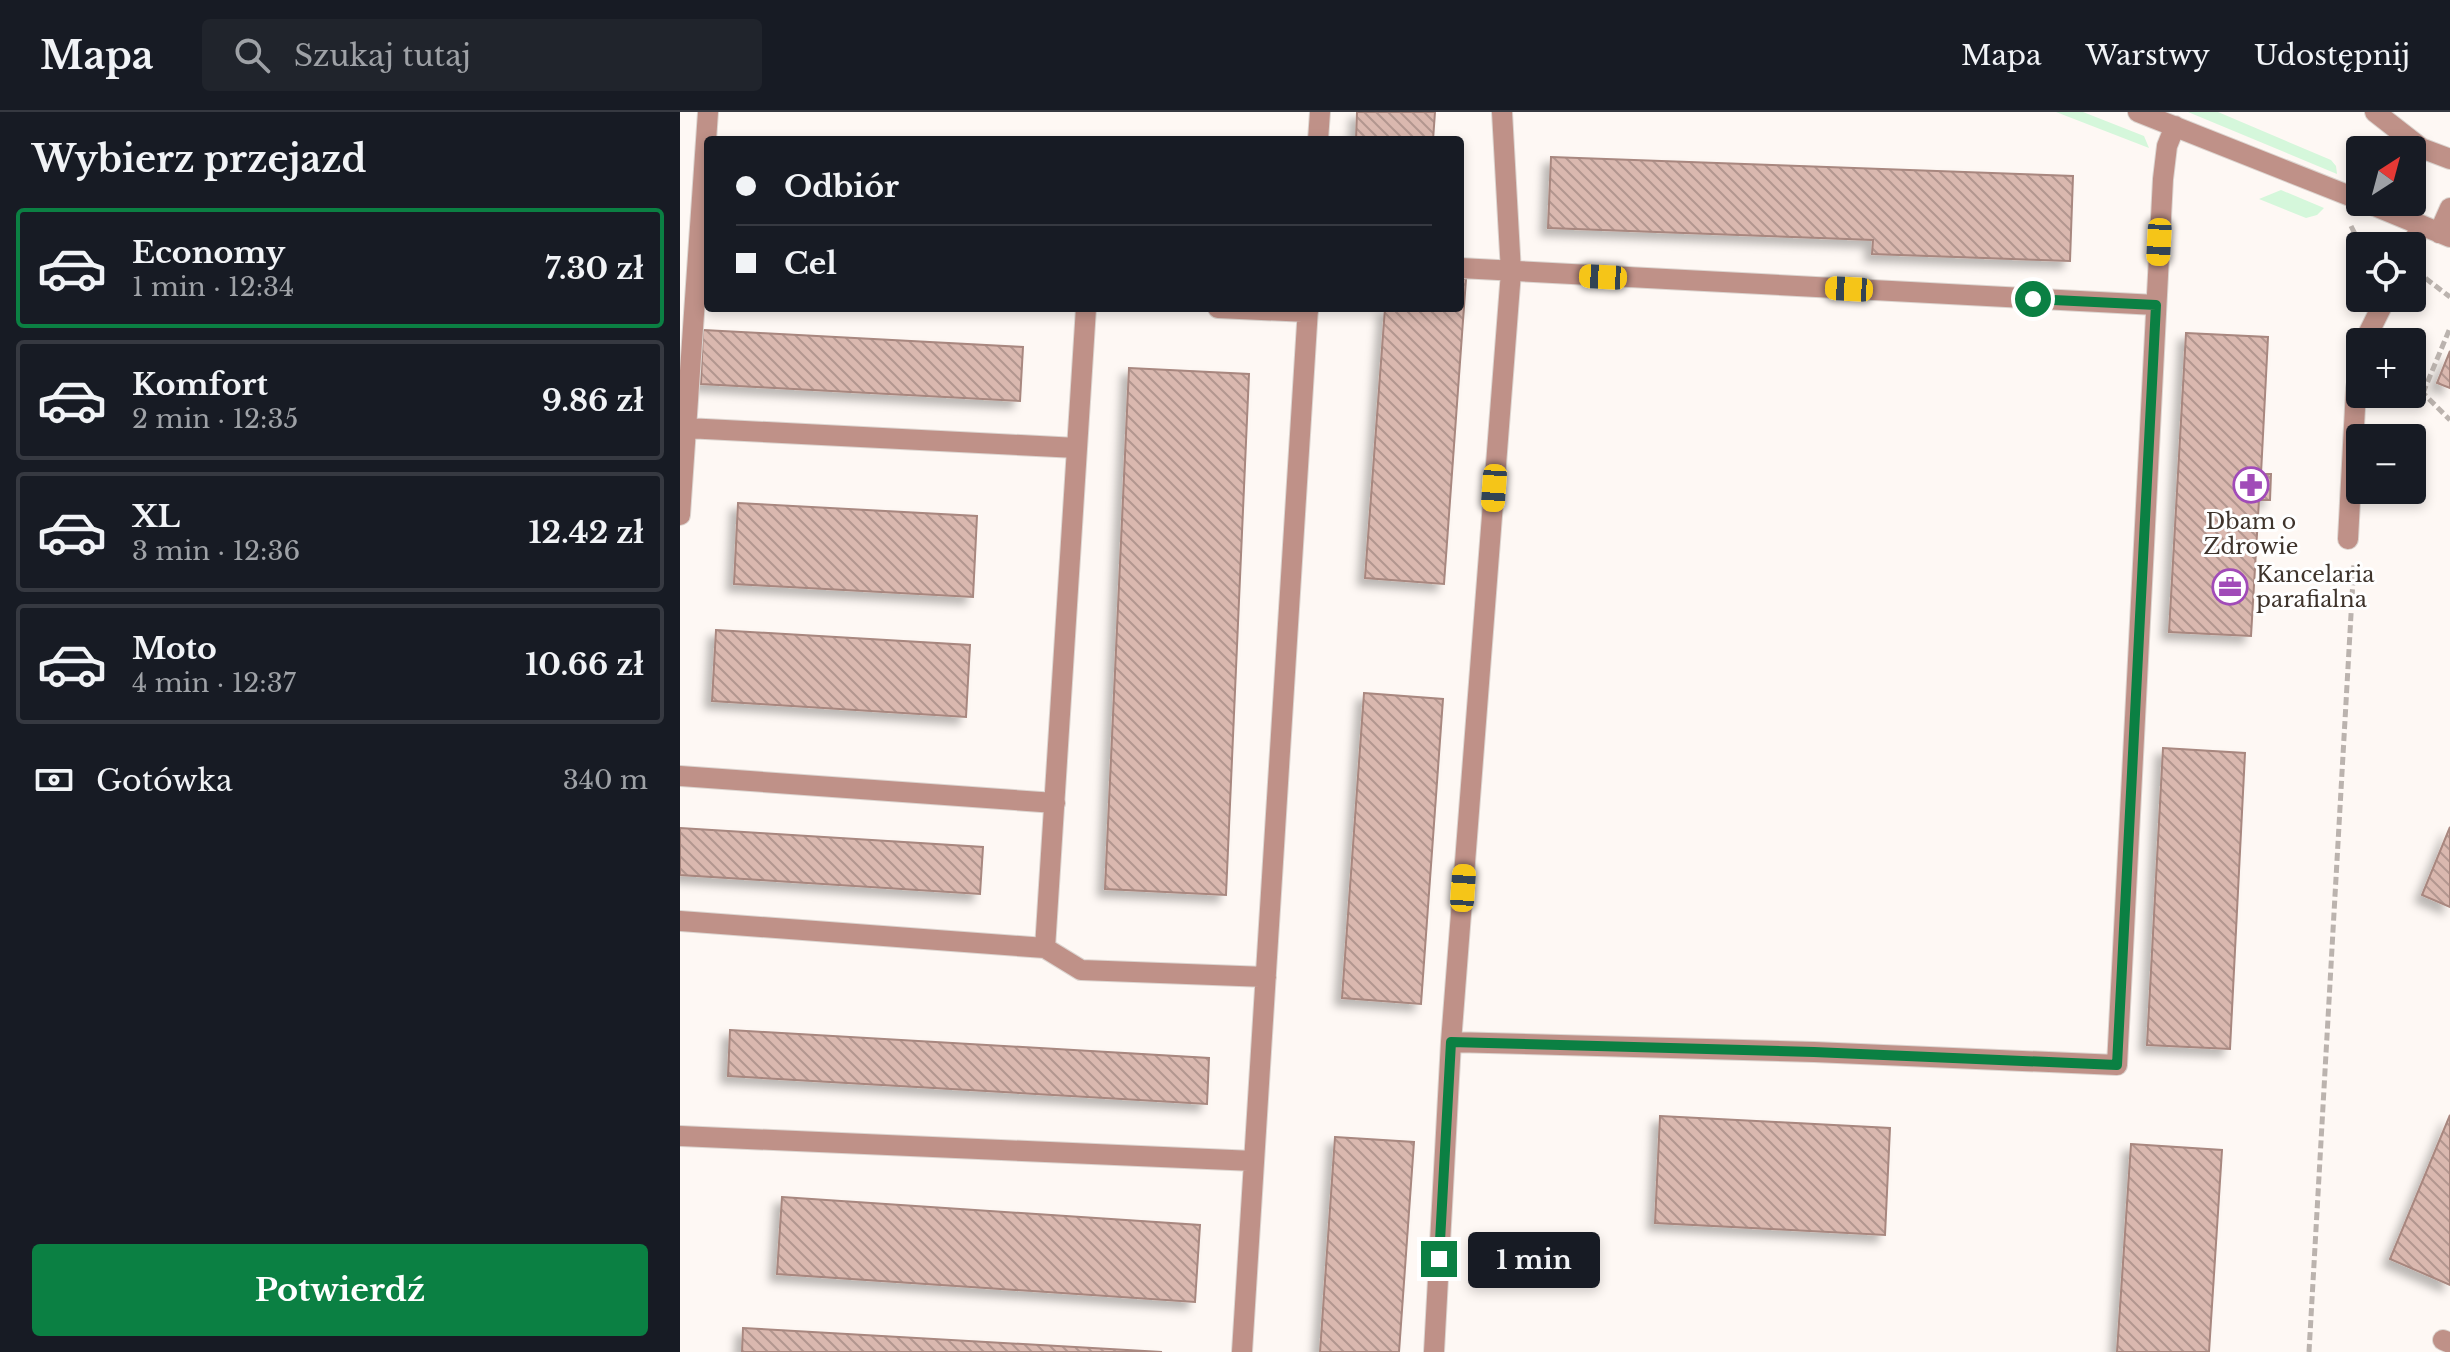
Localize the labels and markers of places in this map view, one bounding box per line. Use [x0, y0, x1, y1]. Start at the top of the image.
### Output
pharmacy icon: Dbam o Zdrowie [2232, 466, 2270, 504]
place label: Dbam o Zdrowie [2204, 508, 2298, 560]
place label: Kancelaria parafialna [2256, 561, 2375, 613]
office icon: Kancelaria parafialna [2211, 568, 2249, 606]

